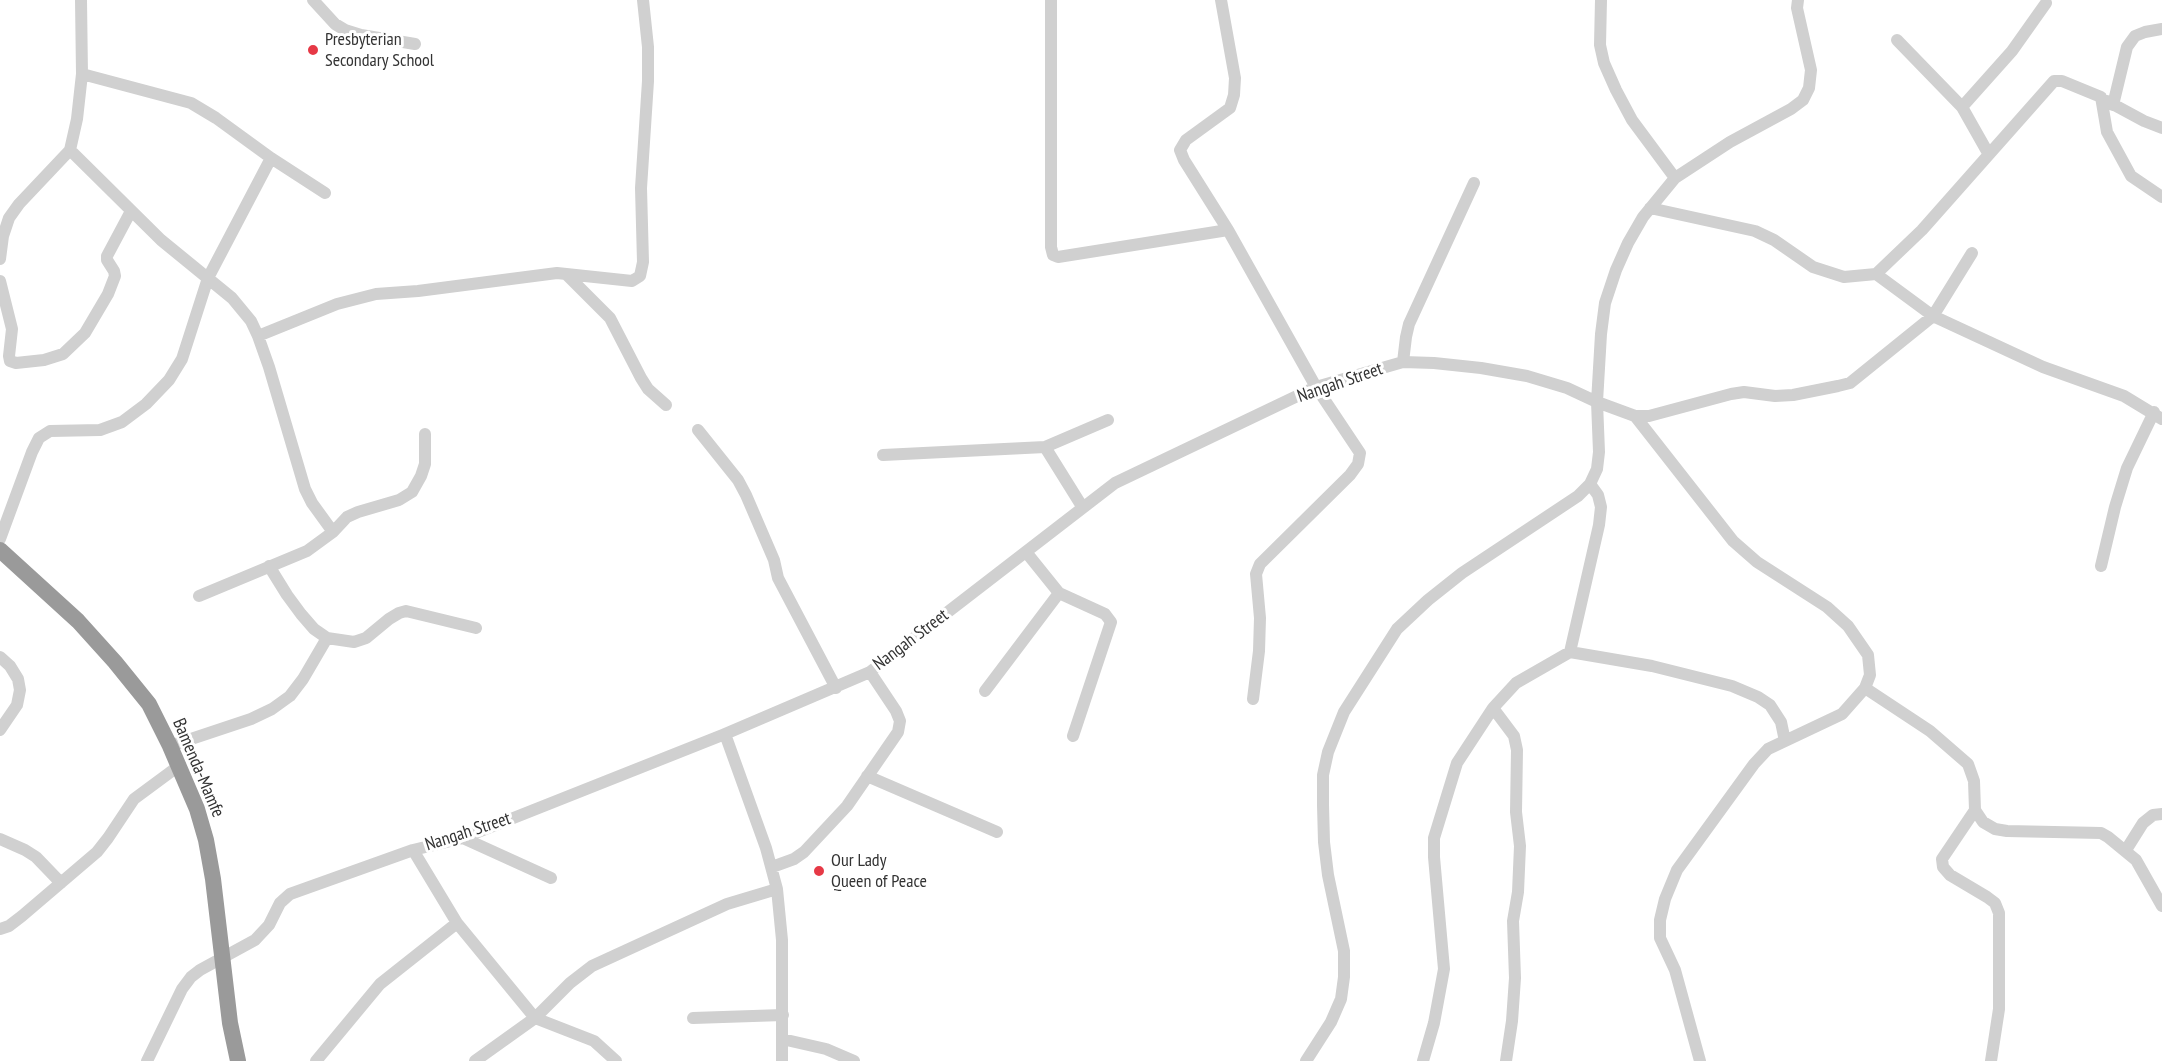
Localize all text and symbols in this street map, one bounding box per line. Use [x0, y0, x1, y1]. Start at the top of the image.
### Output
place label: Presbyterian Secondary School [325, 29, 434, 72]
marker: Presbyterian Secondary School [306, 43, 320, 57]
street label: Nangah Street [1295, 358, 1385, 408]
street label: Nangah Street [869, 605, 953, 675]
street label: Bamenda-Mamfe [167, 715, 229, 821]
street label: Nangah Street [422, 808, 514, 856]
place label: Our Lady Queen of Peace [831, 850, 927, 892]
marker: Our Lady Queen of Peace [812, 864, 826, 878]

